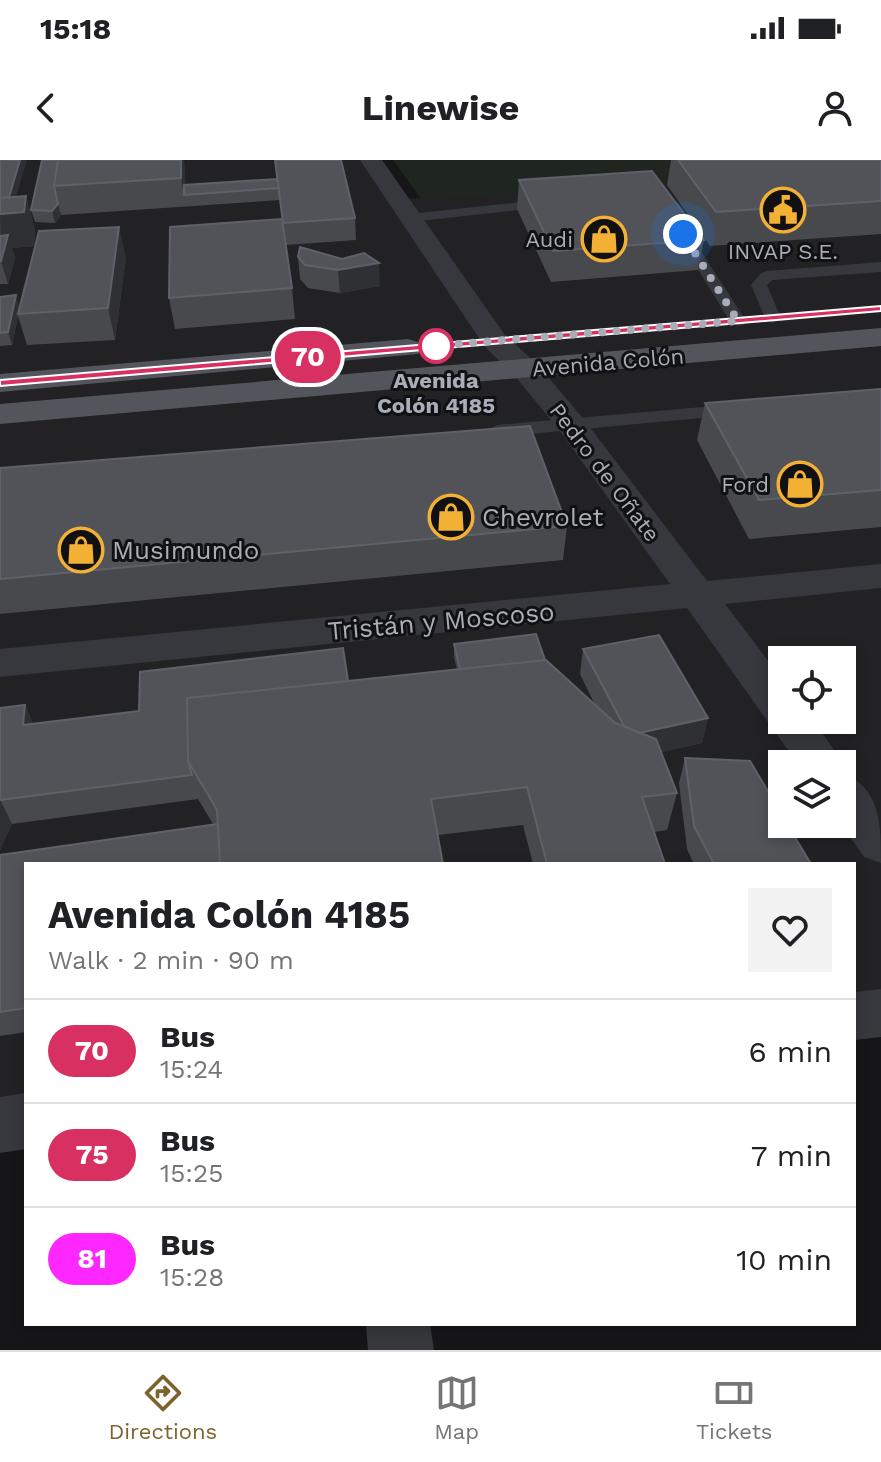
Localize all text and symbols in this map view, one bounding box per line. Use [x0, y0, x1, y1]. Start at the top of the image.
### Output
text: 15:18 [40, 11, 111, 46]
icon: back [24, 86, 68, 130]
icon: person [813, 86, 857, 130]
text: Linewise [362, 87, 519, 129]
public building icon: INVAP S.E. [759, 186, 807, 234]
your location [663, 214, 703, 254]
shop icon: Audi [580, 215, 628, 263]
place label: Audi [525, 227, 573, 252]
place label: INVAP S.E. [728, 239, 838, 264]
marker: Avenida Colón 4185 [419, 329, 453, 363]
line badge: 70 [272, 331, 344, 383]
text: 70 [291, 340, 325, 373]
street label: Avenida Colón [531, 343, 685, 382]
place label: Avenida Colón 4185 [377, 368, 495, 418]
street label: Pedro de Oñate [544, 398, 665, 546]
shop icon: Ford [776, 460, 824, 508]
place label: Ford [721, 472, 769, 497]
shop icon: Chevrolet [427, 493, 475, 541]
place label: Chevrolet [482, 502, 603, 532]
shop icon: Musimundo [57, 526, 105, 574]
place label: Musimundo [112, 535, 259, 565]
street label: Tristán y Moscoso [326, 596, 556, 646]
map controls [768, 646, 856, 838]
button: locate [768, 646, 856, 734]
button: layers [768, 750, 856, 838]
button: heart [748, 888, 832, 972]
text: Avenida Colón 4185 [48, 893, 410, 937]
text: Walk · 2 min · 90 m [48, 945, 294, 975]
text: Bus [160, 1019, 215, 1054]
text: 70 [75, 1034, 109, 1067]
text: 6 min [748, 1034, 832, 1069]
text: 15:24 [160, 1054, 223, 1084]
text: Bus [160, 1123, 215, 1158]
text: 75 [75, 1138, 109, 1171]
text: 7 min [751, 1138, 832, 1173]
text: 15:25 [160, 1158, 223, 1188]
text: Bus [160, 1227, 215, 1262]
text: 81 [77, 1242, 107, 1275]
text: 10 min [736, 1242, 832, 1277]
text: 15:28 [160, 1262, 224, 1292]
tab: Directions [108, 1371, 217, 1444]
tab: Map [434, 1371, 479, 1444]
tab: Tickets [696, 1371, 772, 1444]

